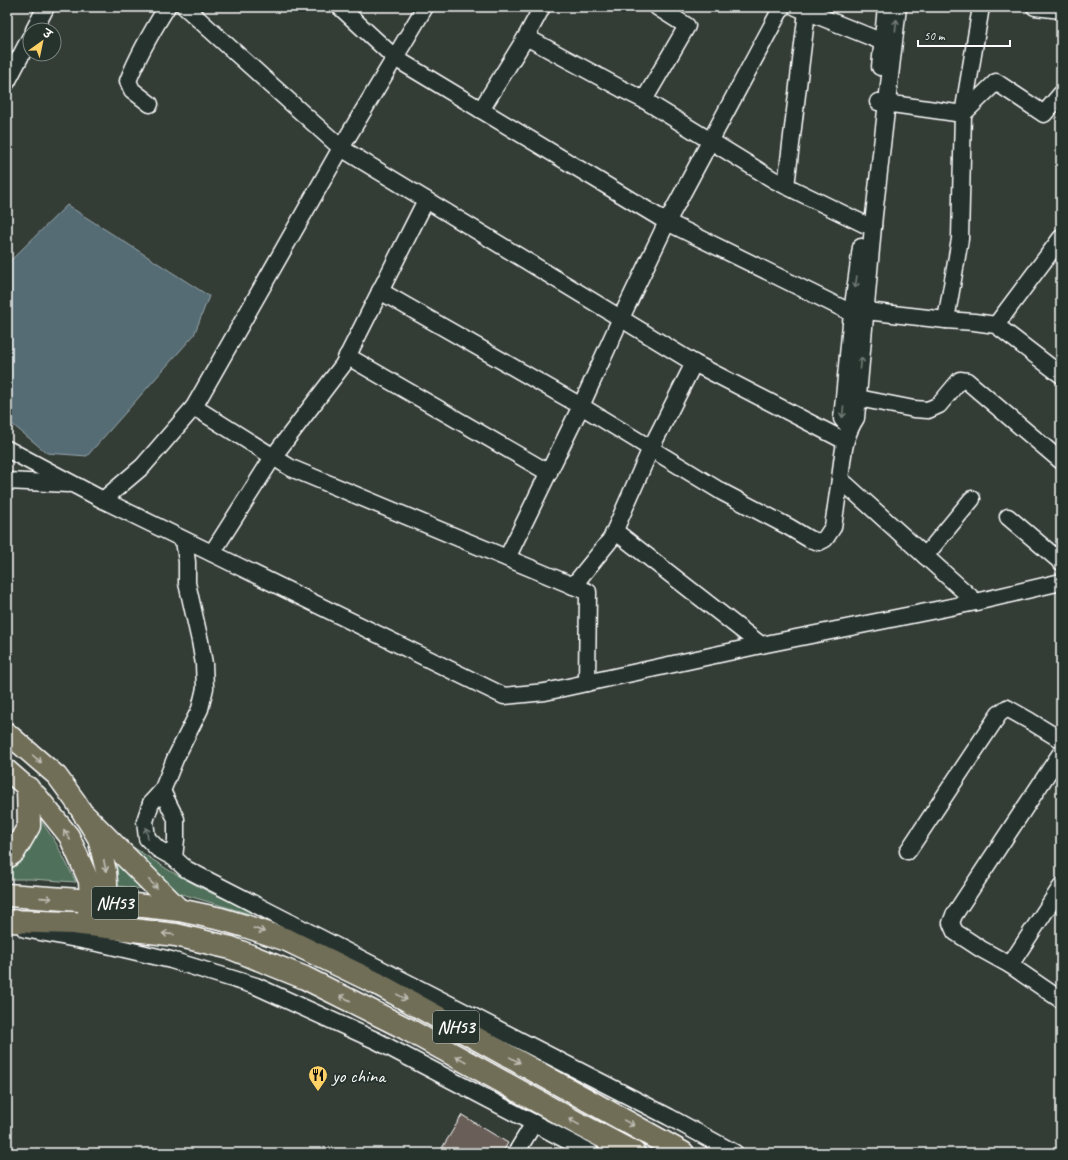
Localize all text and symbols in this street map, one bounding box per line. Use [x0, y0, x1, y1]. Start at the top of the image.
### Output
one-way arrow [892, 19, 900, 32]
north arrow [22, 22, 62, 62]
scale bar [918, 22, 1010, 48]
text: उ [40, 25, 56, 42]
text: 50 m [924, 28, 946, 44]
one-way arrow [852, 275, 860, 288]
one-way arrow [857, 357, 865, 370]
one-way arrow [839, 405, 847, 418]
one-way arrow [31, 754, 42, 763]
one-way arrow [143, 826, 151, 839]
one-way arrow [63, 830, 71, 841]
one-way arrow [101, 859, 109, 872]
one-way arrow [148, 879, 158, 889]
road number: NH53 [92, 887, 138, 919]
one-way arrow [39, 894, 52, 901]
one-way arrow [252, 927, 264, 935]
one-way arrow [162, 930, 175, 937]
one-way arrow [396, 993, 408, 1001]
one-way arrow [340, 994, 352, 1002]
road number: NH53 [433, 1011, 479, 1043]
one-way arrow [455, 1054, 467, 1062]
one-way arrow [509, 1057, 521, 1065]
restaurant icon: yo china [307, 1064, 329, 1092]
place label: yo china [331, 1064, 387, 1088]
one-way arrow [569, 1117, 581, 1125]
one-way arrow [623, 1120, 635, 1128]

